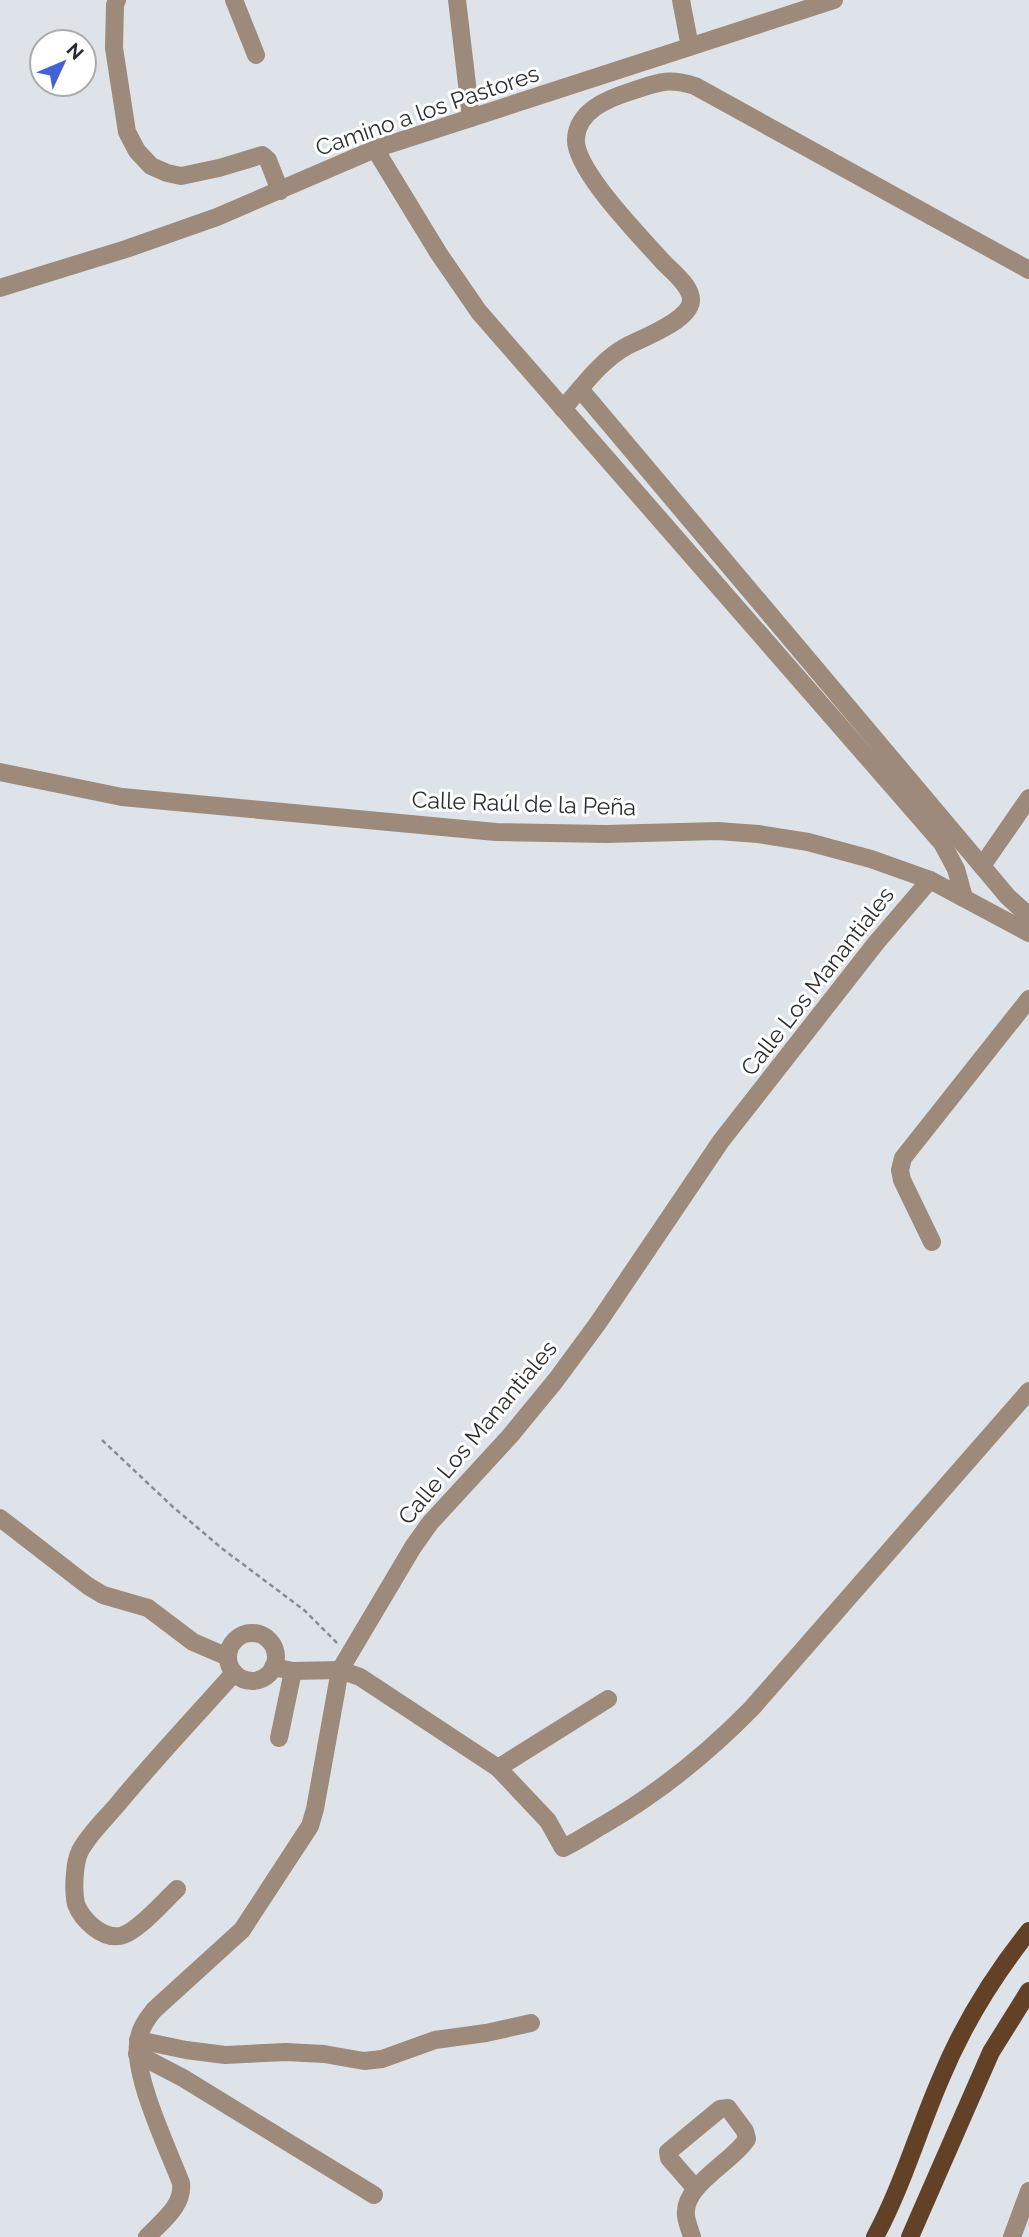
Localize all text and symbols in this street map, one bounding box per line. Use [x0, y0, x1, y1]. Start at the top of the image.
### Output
north arrow [28, 28, 98, 98]
text: N [62, 38, 88, 64]
street label: Camino a los Pastores [312, 59, 542, 161]
street label: Calle Raúl de la Peña [411, 786, 637, 820]
street label: Calle Los Manantiales [735, 881, 899, 1081]
street label: Calle Los Manantiales [392, 1334, 562, 1530]

